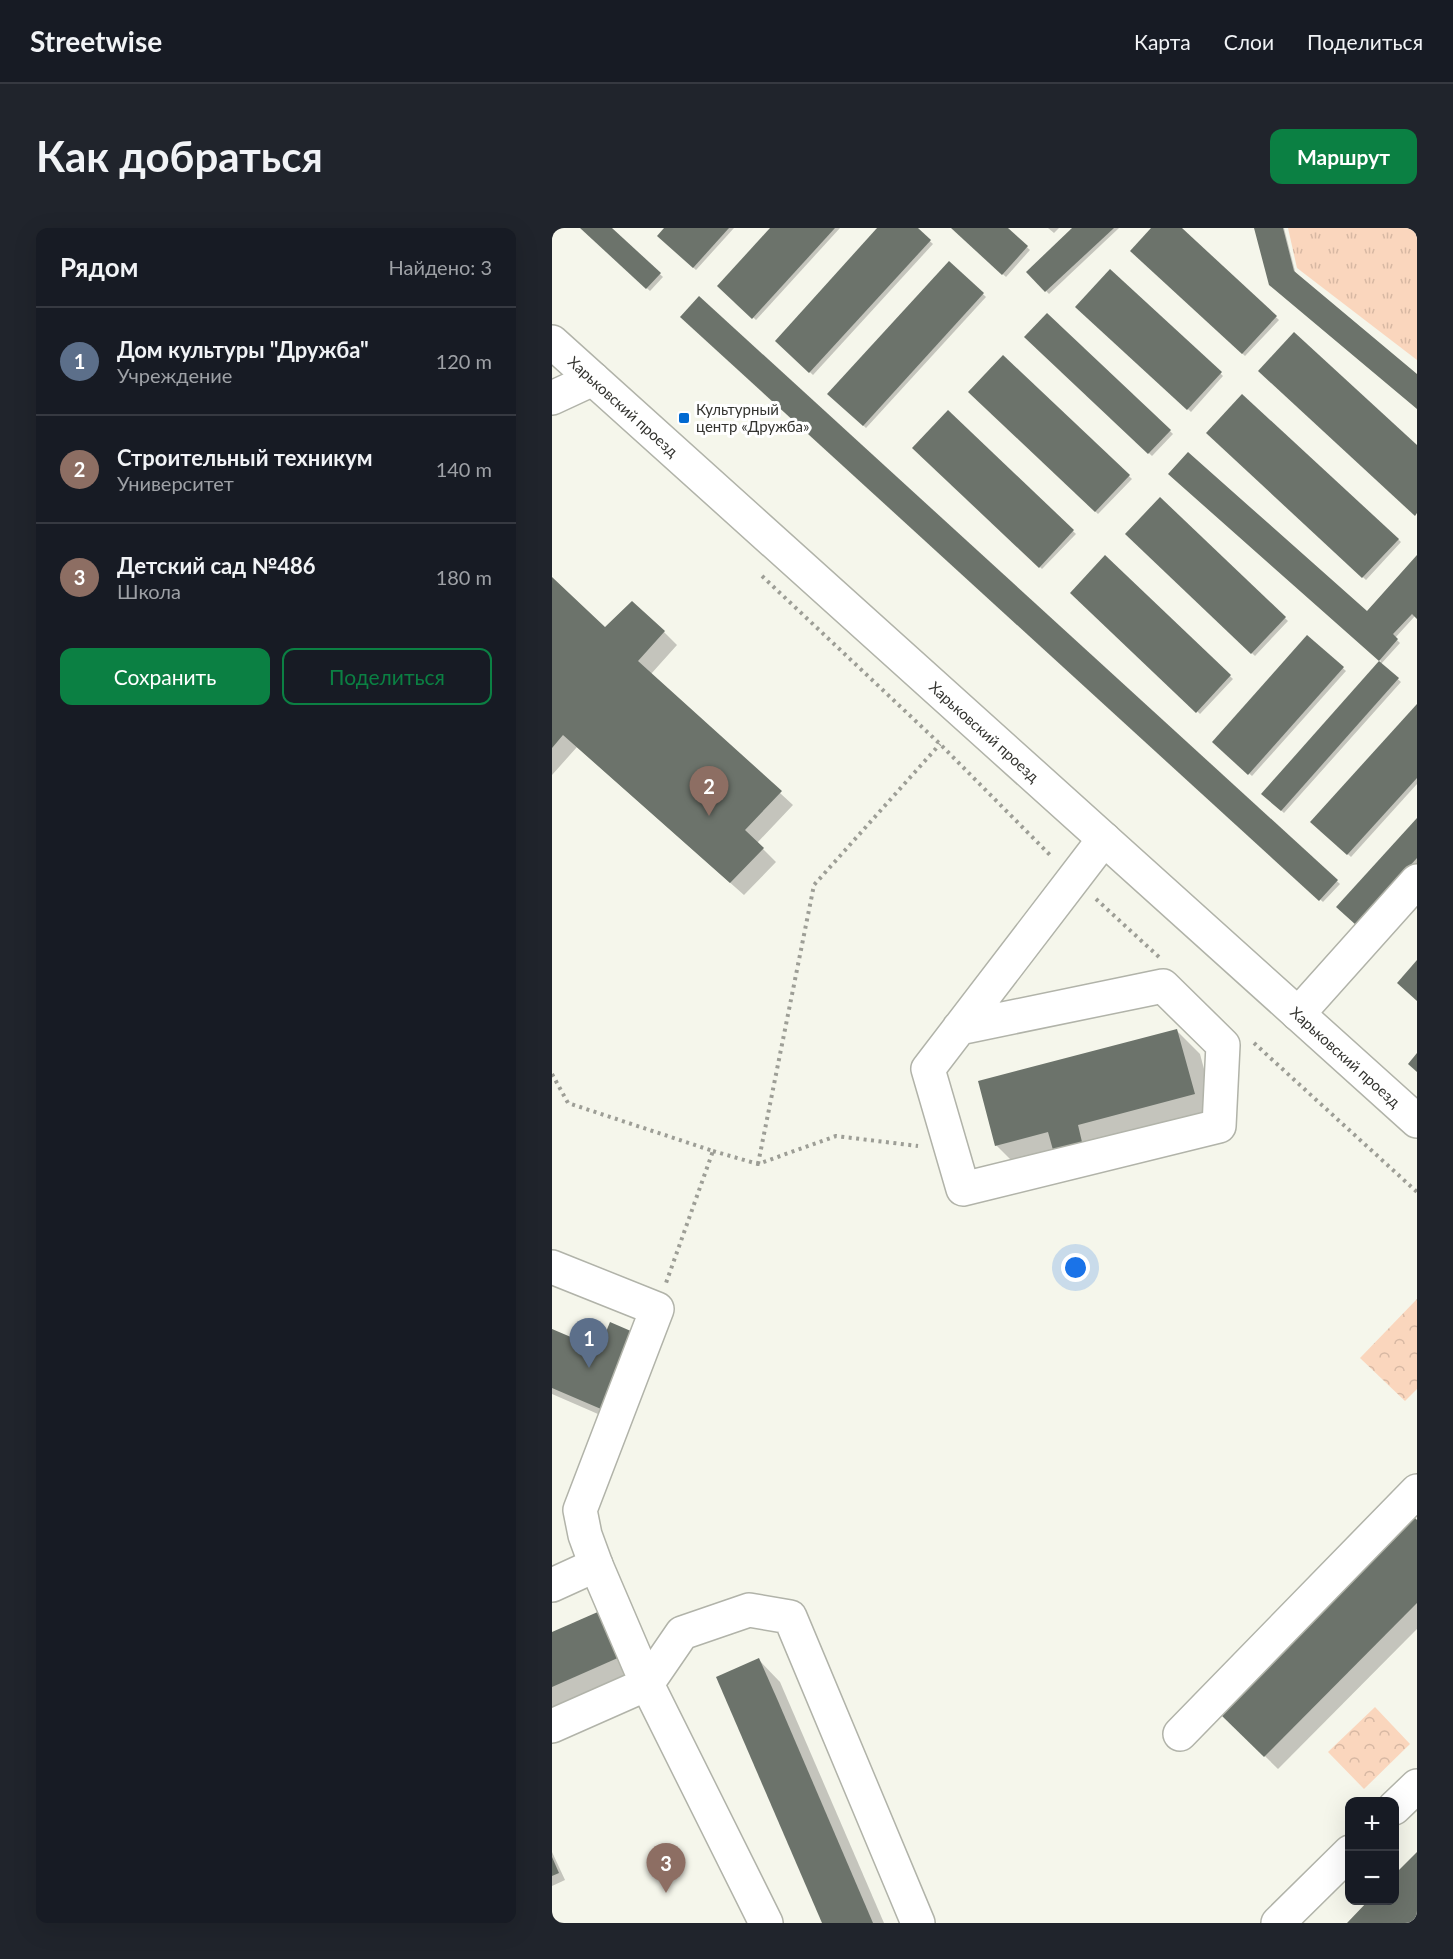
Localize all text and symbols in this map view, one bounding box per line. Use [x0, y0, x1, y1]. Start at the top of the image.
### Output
text: Streetwise [30, 24, 162, 58]
text: Карта [1134, 29, 1191, 54]
text: Слои [1224, 29, 1274, 54]
text: Поделиться [1307, 29, 1423, 54]
button: Маршрут [1270, 129, 1417, 184]
text: Как добраться [36, 131, 323, 181]
text: Рядом [60, 251, 138, 283]
text: Найдено: 3 [389, 255, 492, 279]
text: Дом культуры "Дружба" [117, 336, 369, 363]
text: 1 [74, 349, 85, 373]
text: 120 m [436, 349, 492, 373]
street label: Харьковский проезд [565, 352, 682, 460]
text: Учреждение [117, 363, 232, 387]
place label: Культурный центр «Дружба» [696, 400, 810, 435]
marker: Культурный центр «Дружба» [677, 411, 691, 425]
text: Строительный техникум [117, 444, 373, 471]
text: 2 [74, 457, 85, 481]
text: 140 m [436, 457, 492, 481]
text: Университет [117, 471, 234, 495]
text: Детский сад №486 [117, 552, 316, 579]
text: 3 [74, 565, 85, 589]
text: 180 m [436, 565, 492, 589]
text: Школа [117, 579, 181, 603]
button: Сохранить [60, 648, 270, 705]
button: Поделиться [282, 648, 492, 705]
street label: Харьковский проезд [926, 677, 1043, 785]
pin: 2 [690, 766, 728, 816]
street label: Харьковский проезд [1287, 1003, 1404, 1111]
your location [1061, 1253, 1090, 1282]
pin: 1 [570, 1318, 609, 1368]
map controls [1345, 1797, 1399, 1905]
button: + [1345, 1797, 1399, 1851]
pin: 3 [646, 1844, 686, 1893]
button: − [1345, 1851, 1399, 1905]

